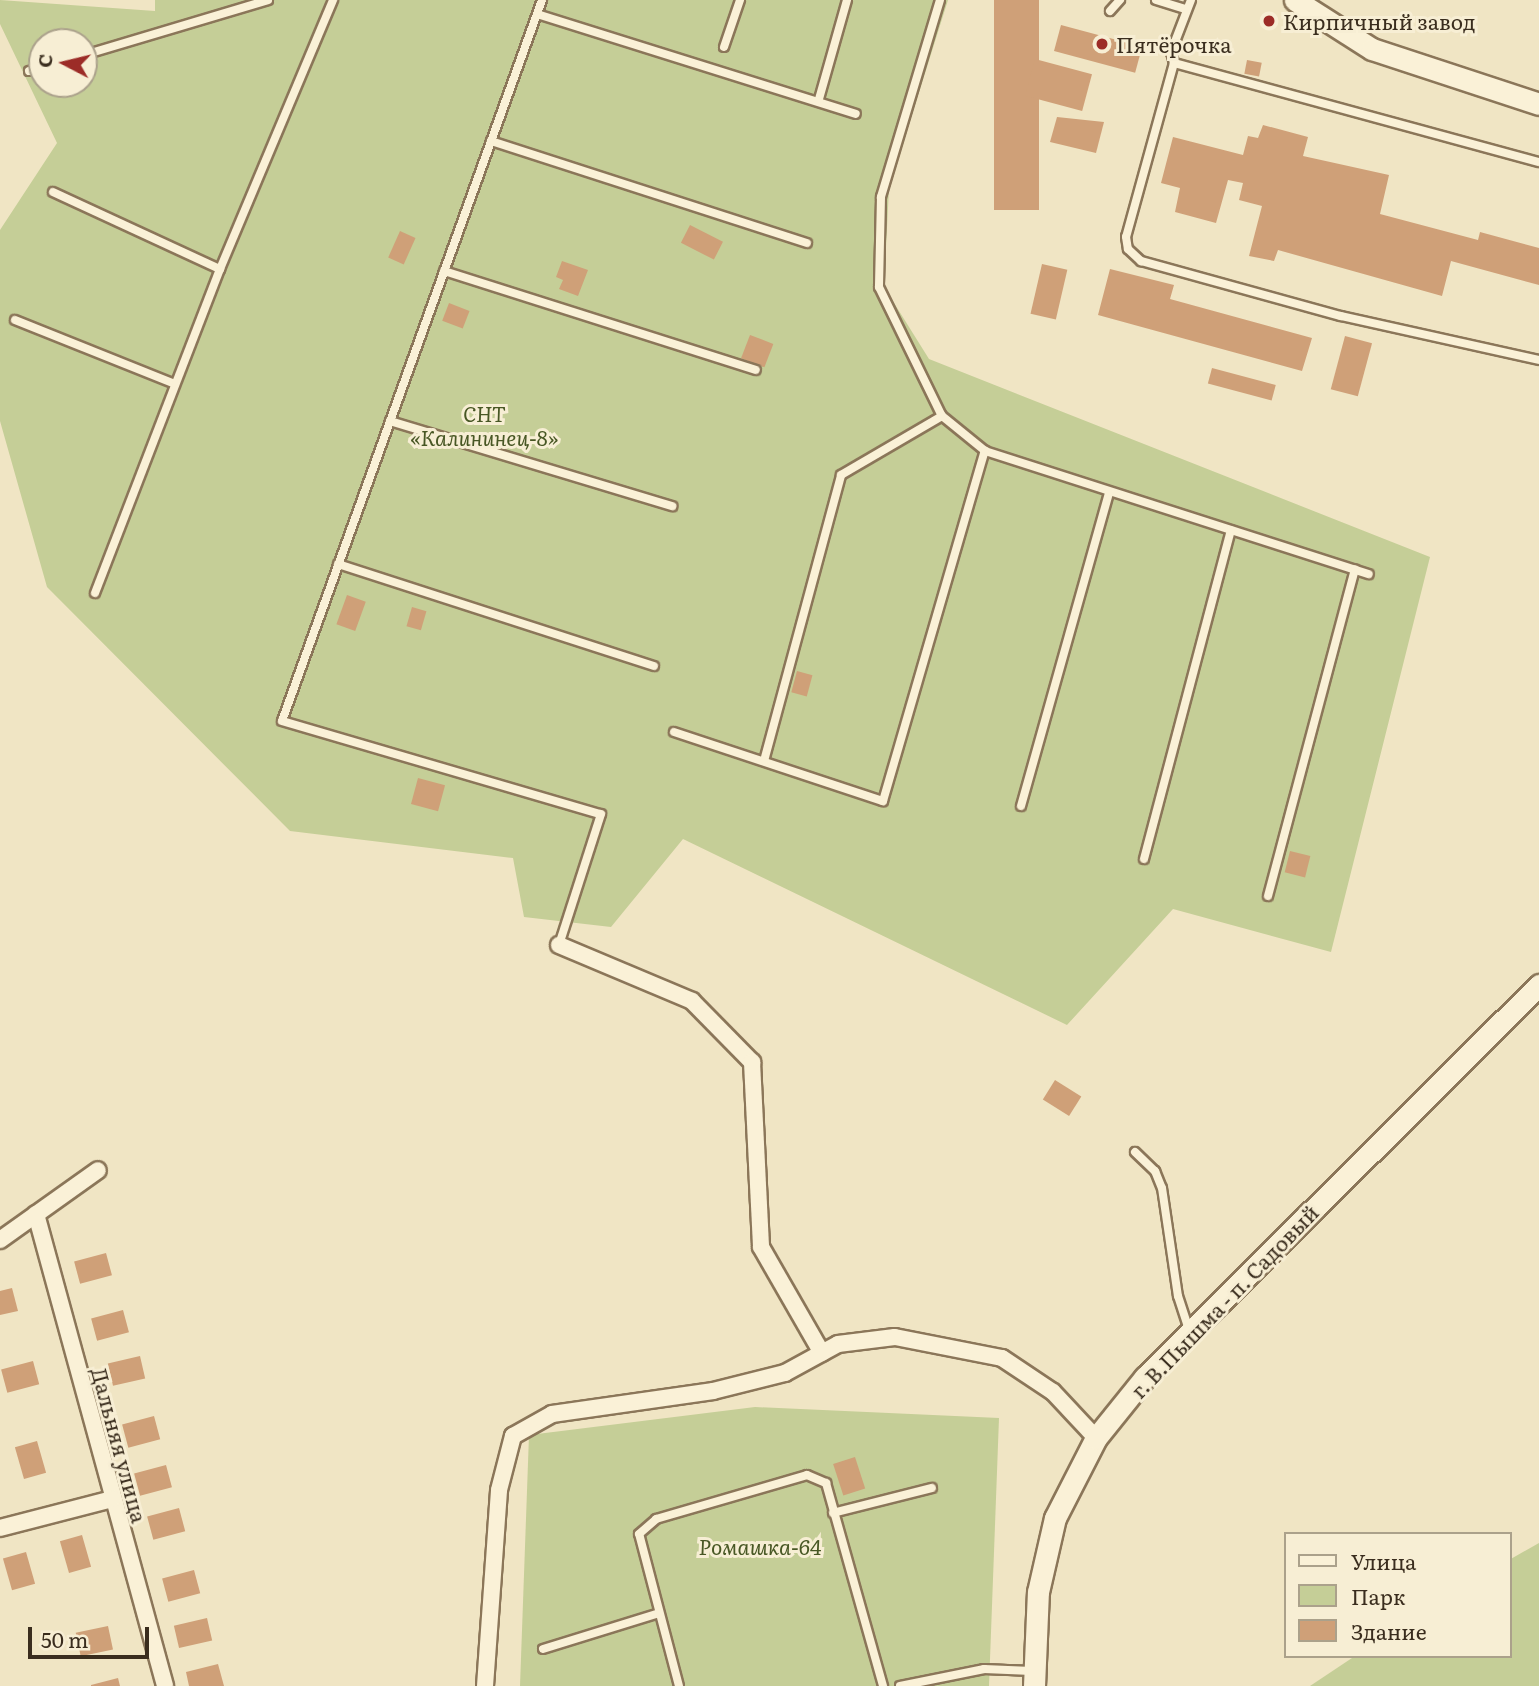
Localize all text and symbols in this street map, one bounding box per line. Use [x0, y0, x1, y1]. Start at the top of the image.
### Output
place label: Кирпичный завод [1283, 8, 1476, 34]
marker: Кирпичный завод [1261, 13, 1277, 29]
north arrow [28, 28, 98, 98]
place label: Пятёрочка [1116, 31, 1232, 57]
marker: Пятёрочка [1094, 36, 1110, 52]
text: С [29, 52, 59, 69]
park label: СНТ «Калининец-8» [410, 400, 558, 450]
street label: г. В.Пышма - п. Садовый [1125, 1199, 1323, 1403]
street label: Дальняя улица [87, 1365, 153, 1525]
legend [1284, 1532, 1511, 1658]
park label: Ромашка-64 [699, 1533, 821, 1559]
text: Улица [1351, 1545, 1416, 1576]
text: Парк [1351, 1580, 1405, 1611]
scale bar [32, 1612, 152, 1656]
text: Здание [1351, 1615, 1427, 1646]
text: 50 m [41, 1623, 88, 1654]

